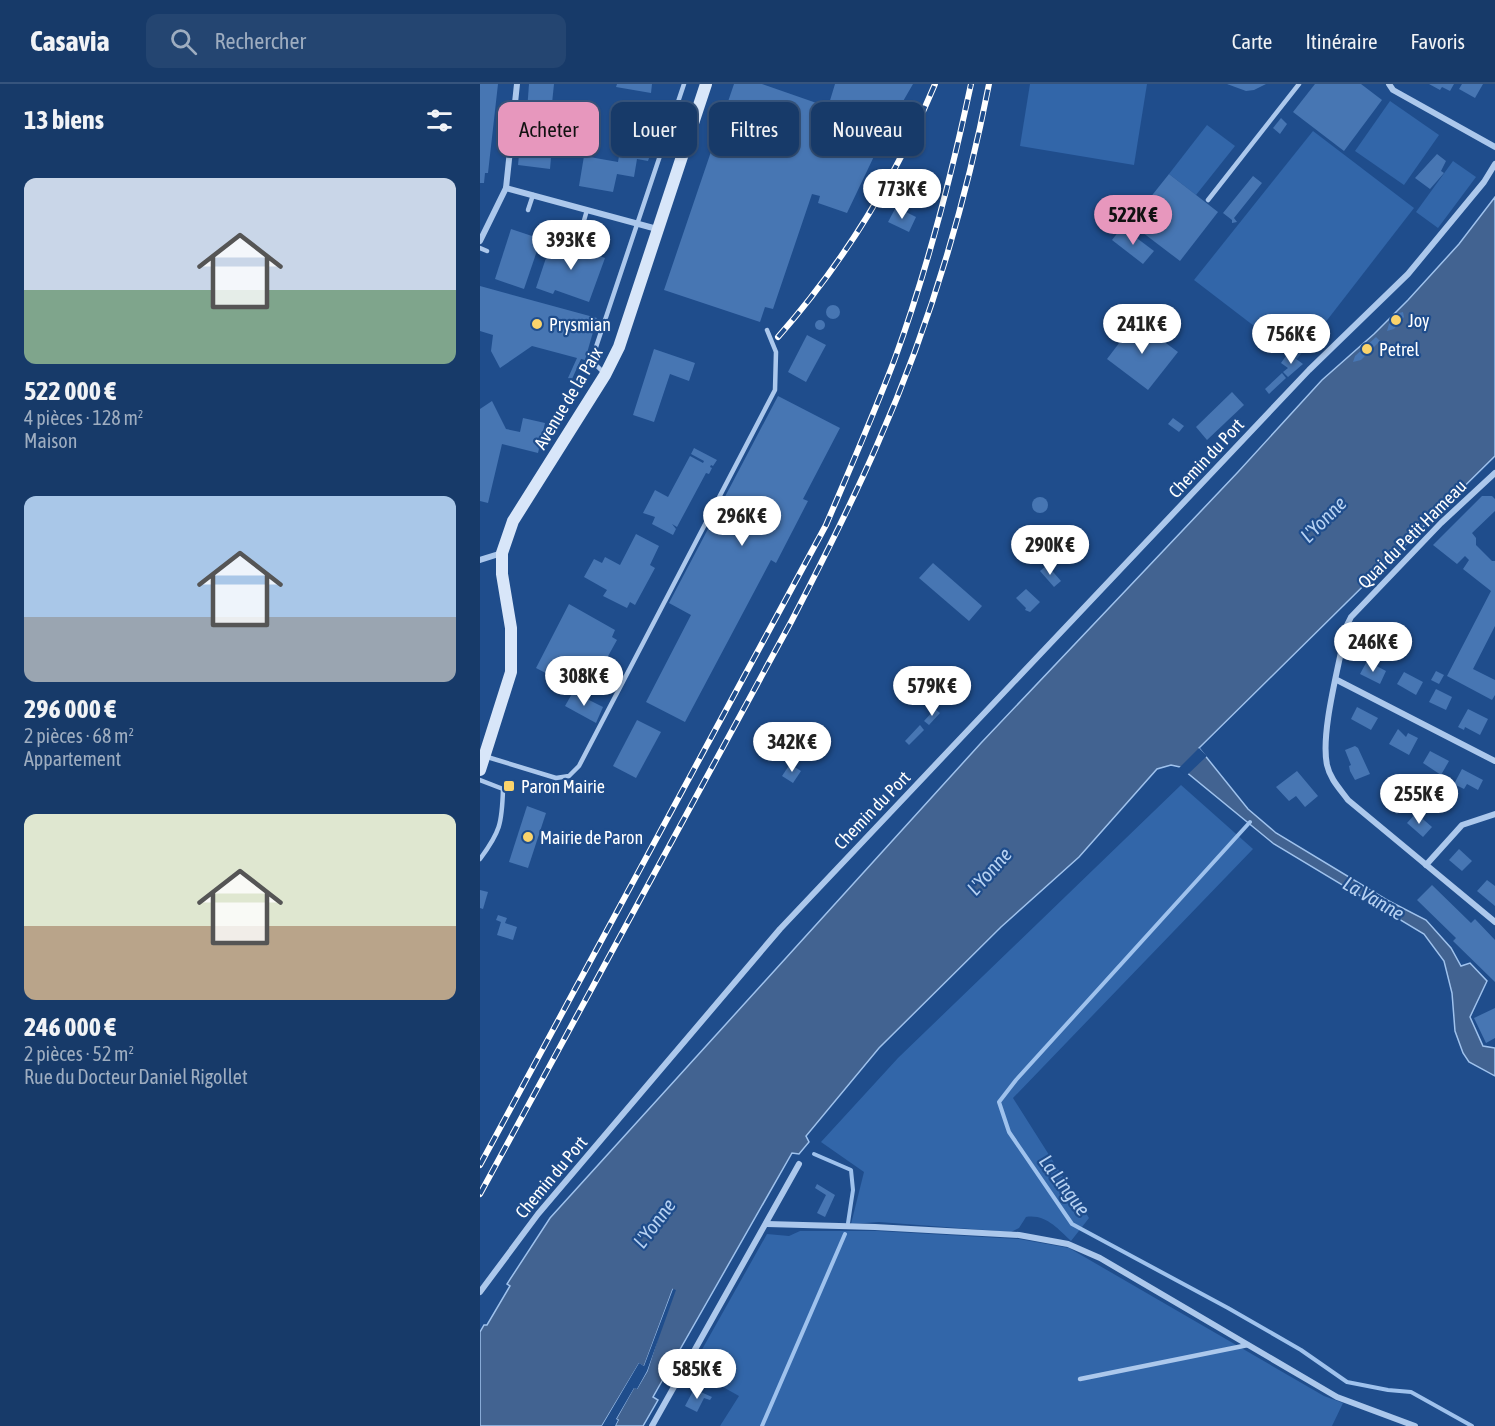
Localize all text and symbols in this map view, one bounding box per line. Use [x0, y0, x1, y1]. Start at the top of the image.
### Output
search box [146, 14, 566, 68]
text: Casavia [30, 25, 110, 57]
icon: search [167, 25, 200, 58]
text: Rechercher [215, 28, 306, 54]
text: Carte [1232, 29, 1272, 53]
text: Itinéraire [1305, 29, 1377, 53]
text: Favoris [1410, 29, 1465, 53]
chip: Acheter [498, 102, 599, 156]
chip: Louer [611, 102, 697, 156]
chip: Filtres [709, 102, 799, 156]
chip: Nouveau [811, 102, 924, 156]
icon: filters [423, 104, 456, 137]
text: 13 biens [24, 105, 104, 135]
pin: 773K € [853, 169, 951, 220]
text: 773K € [877, 177, 927, 200]
pin: 522K € [1084, 195, 1182, 246]
text: 522K € [1108, 203, 1158, 226]
icon: home [186, 217, 294, 325]
pin: 393K € [522, 220, 620, 271]
text: 393K € [546, 228, 596, 251]
pin: 241K € [1093, 304, 1191, 355]
place label: Joy [1408, 310, 1429, 331]
text: 241K € [1117, 312, 1167, 335]
marker: Joy [1389, 313, 1403, 327]
place label: Prysmian [549, 314, 611, 335]
pin: 756K € [1242, 314, 1340, 365]
marker: Prysmian [530, 317, 544, 331]
text: 756K € [1266, 322, 1316, 345]
place label: Petrel [1379, 339, 1419, 360]
marker: Petrel [1360, 342, 1374, 356]
street label: Avenue de la Paix [529, 343, 607, 453]
text: 522 000 € [24, 376, 116, 406]
text: 4 pièces · 128 m² [24, 406, 143, 429]
street label: Chemin du Port [1164, 414, 1248, 502]
text: Maison [24, 429, 77, 452]
street label: Quai du Petit Hameau [1353, 475, 1471, 593]
water label: L'Yonne [1295, 491, 1351, 547]
pin: 296K € [693, 496, 791, 547]
text: 296K € [717, 504, 767, 527]
pin: 290K € [1001, 525, 1099, 576]
text: 290K € [1025, 533, 1075, 556]
icon: home [186, 535, 294, 643]
pin: 246K € [1324, 622, 1422, 673]
text: 246K € [1348, 630, 1398, 653]
pin: 308K € [535, 656, 633, 707]
text: 308K € [559, 664, 609, 687]
pin: 579K € [883, 666, 981, 717]
text: 579K € [907, 674, 957, 697]
text: 296 000 € [24, 694, 116, 724]
pin: 342K € [743, 722, 841, 773]
text: 2 pièces · 68 m² [24, 724, 134, 747]
text: 342K € [767, 730, 817, 753]
text: Appartement [24, 747, 121, 770]
street label: Chemin du Port [830, 767, 914, 853]
pin: 255K € [1370, 774, 1468, 825]
place label: Paron Mairie [521, 776, 605, 797]
marker: Paron Mairie [502, 779, 516, 793]
text: 255K € [1394, 782, 1444, 805]
place label: Mairie de Paron [540, 827, 643, 848]
marker: Mairie de Paron [521, 830, 535, 844]
water label: L'Yonne [962, 843, 1016, 899]
icon: home [186, 853, 294, 961]
water label: La Vanne [1339, 871, 1409, 925]
text: 246 000 € [24, 1012, 116, 1042]
text: 2 pièces · 52 m² [24, 1042, 134, 1065]
text: Rue du Docteur Daniel Rigollet [24, 1065, 248, 1088]
street label: Chemin du Port [511, 1132, 591, 1222]
water label: La Lingue [1035, 1150, 1095, 1220]
water label: L'Yonne [628, 1194, 680, 1252]
pin: 585K € [648, 1349, 746, 1400]
text: 585K € [672, 1357, 722, 1380]

